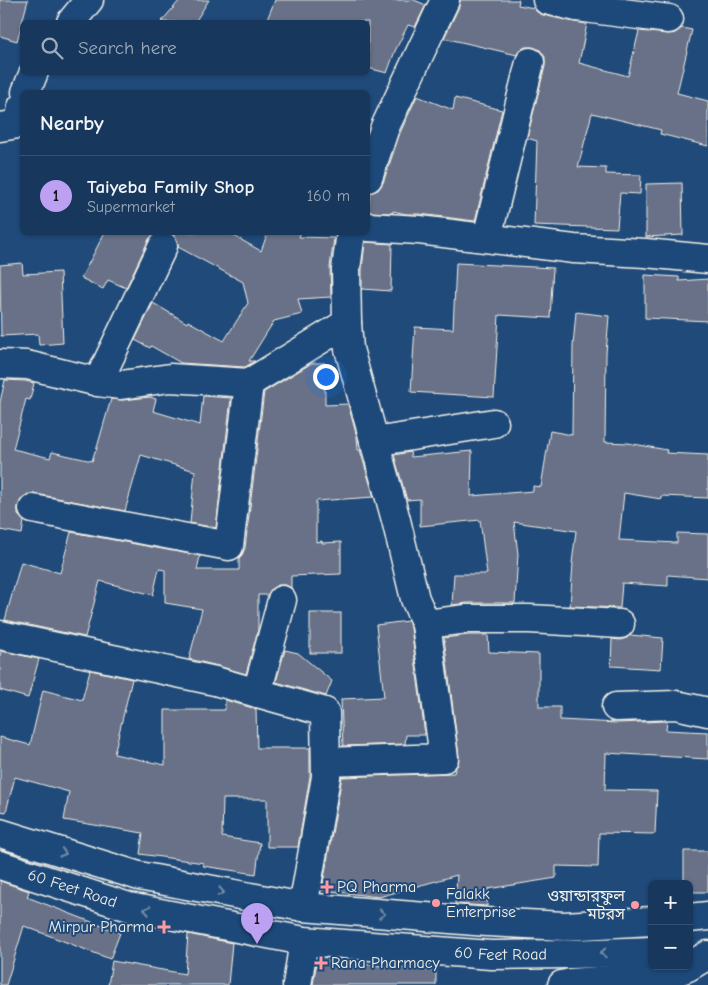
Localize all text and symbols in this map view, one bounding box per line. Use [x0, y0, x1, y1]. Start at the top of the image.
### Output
search box [20, 20, 370, 75]
icon: search [38, 34, 66, 62]
text: Search here [78, 37, 177, 59]
text: Nearby [40, 111, 104, 135]
text: Taiyeba Family Shop [87, 176, 254, 198]
text: 1 [53, 187, 59, 205]
text: 160 m [307, 187, 350, 205]
text: Supermarket [87, 198, 175, 216]
your location [313, 364, 339, 390]
one-way arrow [59, 848, 67, 858]
street label: 60 Feet Road [25, 866, 119, 911]
place label: PQ Pharma [337, 878, 416, 896]
map controls [648, 880, 693, 970]
button: + [648, 880, 693, 925]
marker: PQ Pharma [321, 881, 333, 893]
place label: Falakk Enterprise [446, 885, 516, 921]
one-way arrow [216, 886, 225, 896]
place label: ওয়ান্ডারফুল মটরস [547, 887, 626, 923]
marker: Falakk Enterprise [430, 897, 442, 909]
marker: ওয়ান্ডারফুল মটরস [629, 899, 641, 911]
pin: 1 [241, 903, 273, 944]
one-way arrow [142, 905, 151, 916]
one-way arrow [378, 908, 386, 919]
place label: Mirpur Pharma [49, 918, 154, 936]
marker: Mirpur Pharma [158, 921, 170, 933]
button: − [648, 925, 693, 970]
street label: 60 Feet Road [454, 943, 547, 964]
one-way arrow [599, 947, 607, 958]
place label: Rana Pharmacy [331, 954, 440, 972]
marker: Rana Pharmacy [315, 957, 327, 969]

